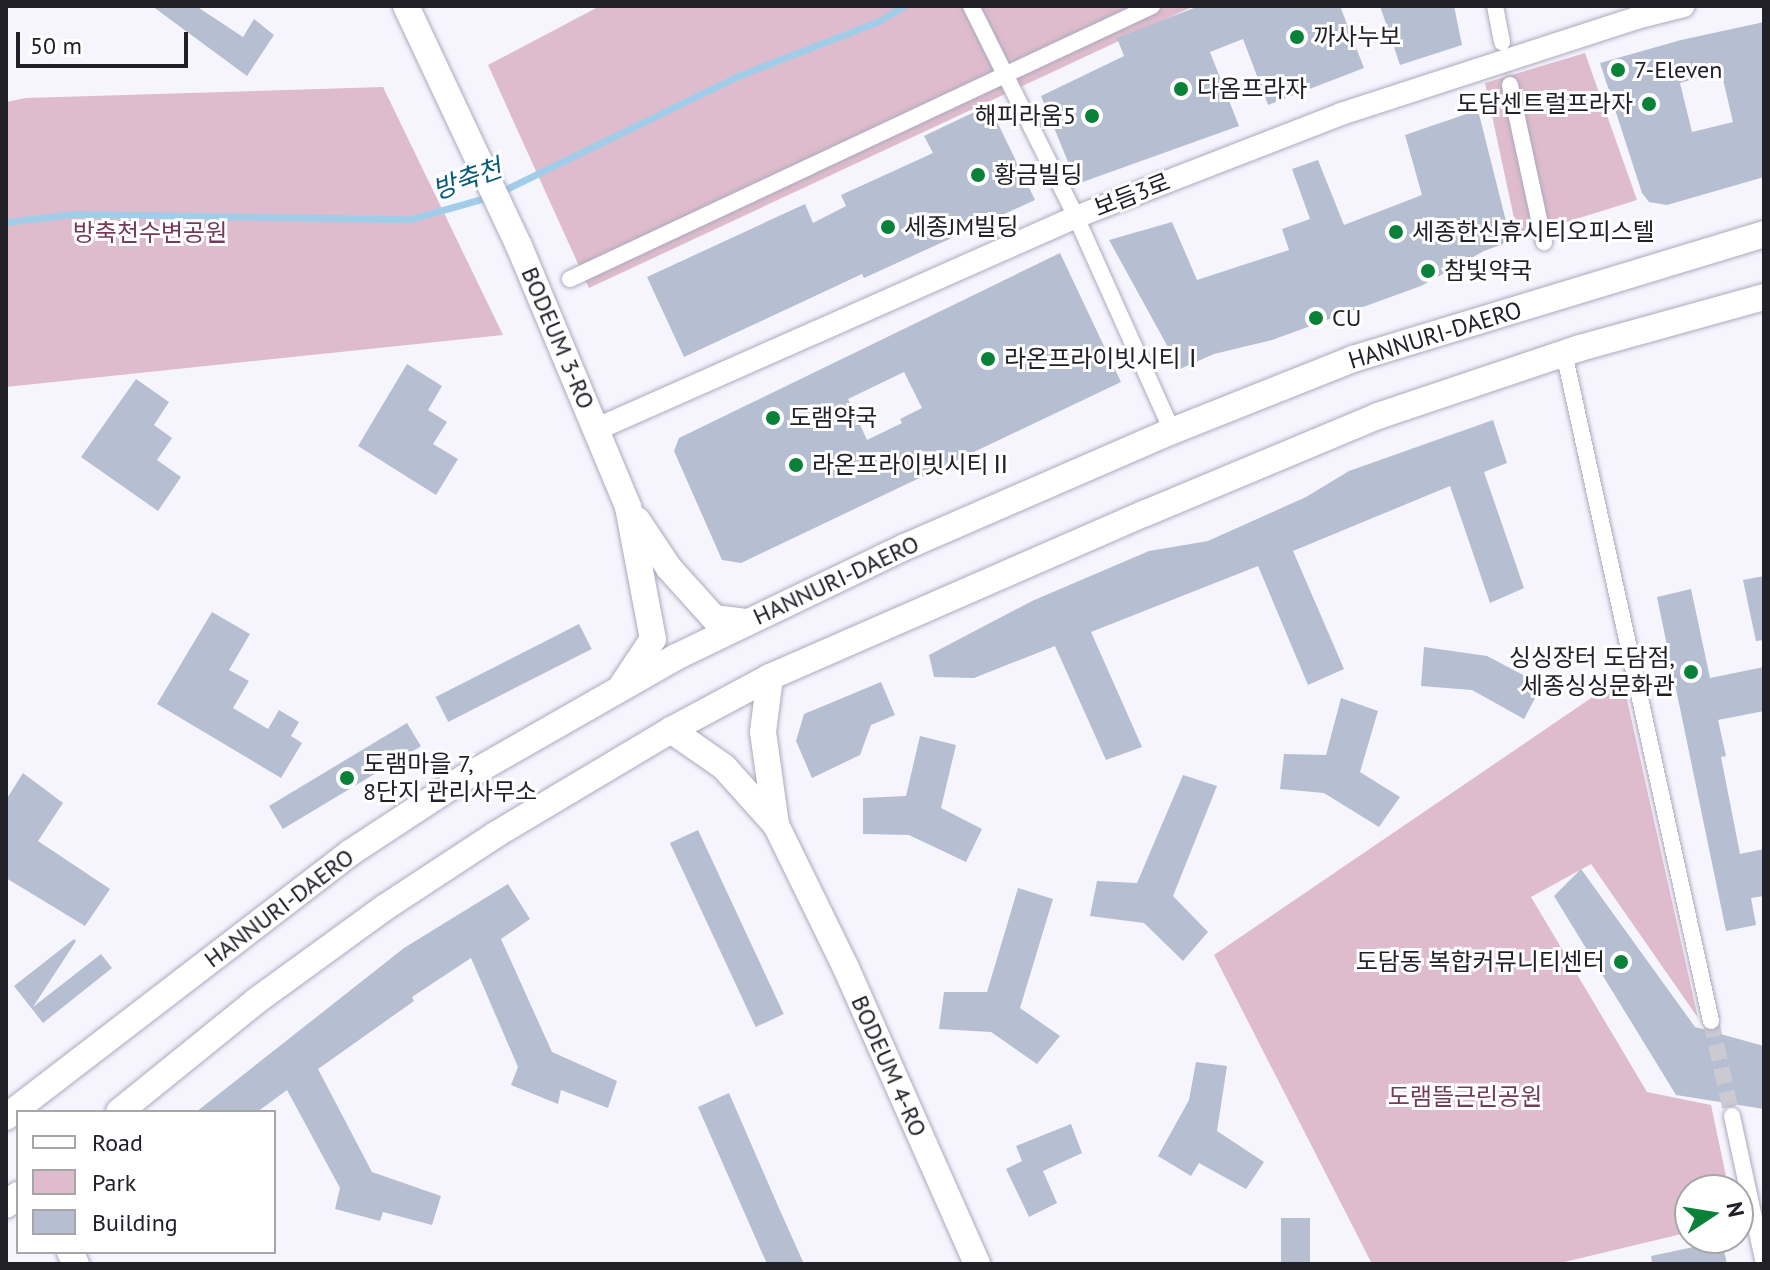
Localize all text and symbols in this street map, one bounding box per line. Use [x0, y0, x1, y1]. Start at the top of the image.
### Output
scale bar [20, 16, 192, 66]
place label: 까사누보 [1313, 23, 1401, 51]
marker: 까사누보 [1288, 28, 1306, 46]
text: 50 m [30, 30, 82, 61]
place label: 7-Eleven [1634, 56, 1722, 84]
marker: 7-Eleven [1609, 61, 1627, 79]
place label: 다옴프라자 [1197, 75, 1307, 103]
marker: 다옴프라자 [1172, 80, 1190, 98]
place label: 도담센트럴프라자 [1456, 90, 1633, 118]
marker: 도담센트럴프라자 [1640, 95, 1658, 113]
place label: 해피라움5 [975, 102, 1076, 130]
marker: 해피라움5 [1083, 107, 1101, 125]
water label: 방축천 [428, 152, 506, 206]
place label: 황금빌딩 [994, 161, 1082, 189]
marker: 황금빌딩 [969, 166, 987, 184]
street label: 보듬3로 [1090, 167, 1174, 223]
place label: 세종JM빌딩 [904, 213, 1018, 241]
marker: 세종JM빌딩 [879, 218, 897, 236]
place label: 세종한신휴시티오피스텔 [1412, 218, 1655, 246]
park label: 방축천수변공원 [73, 219, 227, 247]
marker: 세종한신휴시티오피스텔 [1387, 223, 1405, 241]
place label: 참빛약국 [1444, 257, 1532, 285]
marker: 참빛약국 [1419, 262, 1437, 280]
street label: BODEUM 3-RO [515, 263, 601, 413]
street label: HANNURI-DAERO [1345, 295, 1525, 375]
place label: CU [1332, 304, 1361, 332]
marker: CU [1307, 309, 1325, 327]
place label: 라온프라이빗시티Ⅰ [1004, 345, 1205, 373]
marker: 라온프라이빗시티Ⅰ [979, 350, 997, 368]
place label: 도램약국 [789, 404, 877, 432]
marker: 도램약국 [764, 409, 782, 427]
place label: 라온프라이빗시티Ⅱ [812, 451, 1013, 479]
marker: 라온프라이빗시티Ⅱ [787, 456, 805, 474]
street label: HANNURI-DAERO [748, 529, 924, 631]
place label: 싱싱장터 도담점, 세종싱싱문화관 [1509, 644, 1675, 700]
marker: 싱싱장터 도담점, 세종싱싱문화관 [1682, 663, 1700, 681]
place label: 도램마을 7, 8단지 관리사무소 [363, 750, 537, 806]
marker: 도램마을 7, 8단지 관리사무소 [338, 769, 356, 787]
street label: HANNURI-DAERO [199, 842, 359, 974]
place label: 도담동 복합커뮤니티센터 [1356, 948, 1605, 976]
marker: 도담동 복합커뮤니티센터 [1612, 953, 1630, 971]
street label: BODEUM 4-RO [845, 991, 933, 1141]
park label: 도램뜰근린공원 [1388, 1083, 1542, 1111]
legend [16, 1110, 276, 1254]
text: Road [92, 1127, 143, 1158]
text: Park [92, 1167, 136, 1198]
north arrow [1674, 1174, 1754, 1254]
text: N [1720, 1199, 1751, 1219]
text: Building [92, 1207, 178, 1238]

